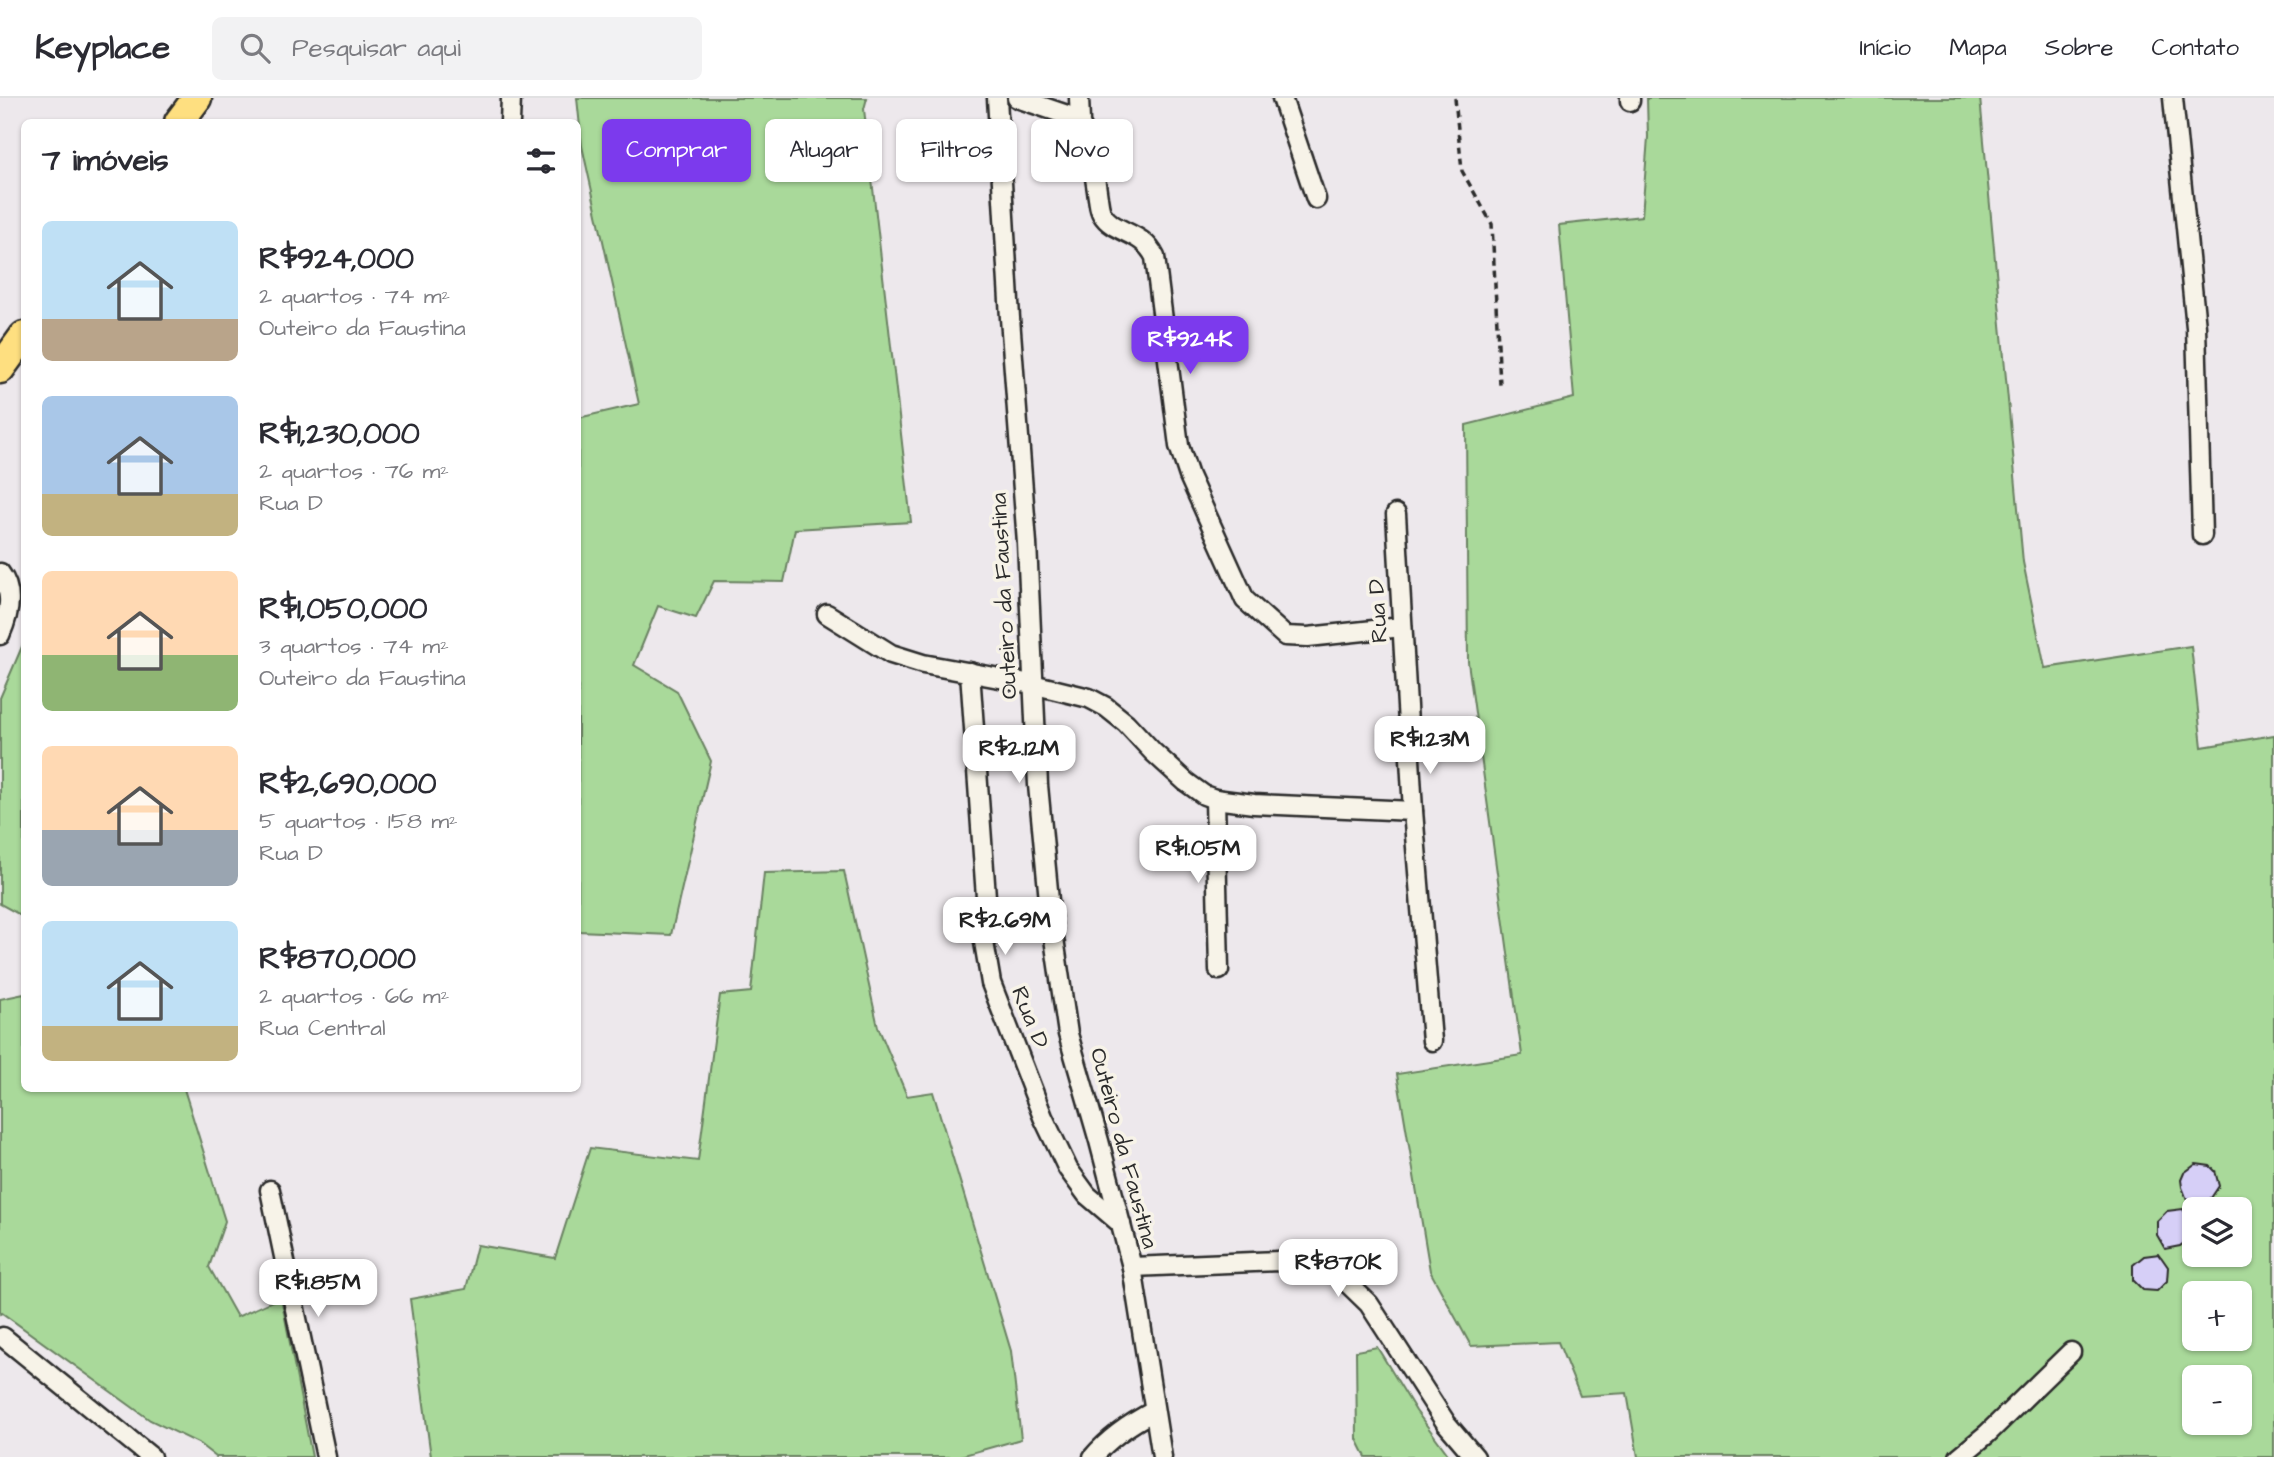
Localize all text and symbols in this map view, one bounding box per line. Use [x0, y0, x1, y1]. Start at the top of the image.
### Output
search box [212, 17, 702, 80]
text: Keyplace [35, 25, 170, 71]
icon: search [236, 29, 274, 67]
text: Pesquisar aqui [292, 30, 461, 66]
text: Início [1860, 31, 1911, 65]
text: Mapa [1949, 31, 2007, 65]
text: Sobre [2045, 31, 2113, 65]
text: Contato [2151, 31, 2239, 65]
chip: Comprar [602, 119, 751, 182]
chip: Alugar [765, 119, 882, 182]
chip: Filtros [896, 119, 1017, 182]
chip: Novo [1031, 119, 1133, 182]
text: 7 imóveis [42, 140, 169, 182]
icon: filters [522, 142, 560, 180]
text: R$924,000 [259, 238, 414, 280]
icon: home [98, 249, 182, 333]
text: 2 quartos · 74 m² [259, 280, 450, 312]
text: Outeiro da Faustina [259, 312, 466, 344]
pin: R$924K [1133, 316, 1247, 376]
text: R$924K [1147, 323, 1233, 355]
text: R$1,230,000 [259, 413, 420, 455]
icon: home [98, 424, 182, 508]
text: 2 quartos · 76 m² [259, 455, 449, 487]
text: Rua D [259, 487, 323, 519]
street label: Outeiro da Faustina [983, 492, 1025, 700]
street label: Rua D [1360, 578, 1396, 644]
text: R$1,050,000 [259, 588, 427, 630]
icon: home [98, 599, 182, 683]
text: 3 quartos · 74 m² [259, 630, 449, 662]
text: Outeiro da Faustina [259, 662, 466, 694]
pin: R$1.23M [1365, 716, 1495, 776]
text: R$1.23M [1390, 723, 1470, 755]
pin: R$2.12M [954, 726, 1084, 785]
text: R$2.12M [979, 732, 1059, 764]
text: R$2,690,000 [259, 763, 437, 805]
icon: home [98, 774, 182, 858]
text: 5 quartos · 158 m² [259, 805, 458, 837]
pin: R$1.05M [1133, 826, 1263, 885]
text: R$1.05M [1155, 832, 1241, 864]
text: Rua D [259, 837, 323, 869]
pin: R$2.69M [940, 898, 1070, 957]
text: R$2.69M [959, 904, 1051, 936]
text: R$870,000 [259, 938, 416, 980]
icon: home [98, 949, 182, 1033]
text: 2 quartos · 66 m² [259, 980, 449, 1012]
street label: Rua D [1003, 982, 1057, 1053]
text: Rua Central [259, 1012, 386, 1044]
street label: Outeiro da Faustina [1082, 1044, 1166, 1253]
map controls [2182, 1197, 2252, 1435]
button: layers [2182, 1197, 2252, 1267]
pin: R$870K [1281, 1240, 1395, 1299]
text: R$870K [1295, 1246, 1381, 1278]
pin: R$1.85M [253, 1260, 383, 1319]
text: R$1.85M [275, 1266, 361, 1298]
button: + [2182, 1281, 2252, 1351]
button: − [2182, 1365, 2252, 1435]

